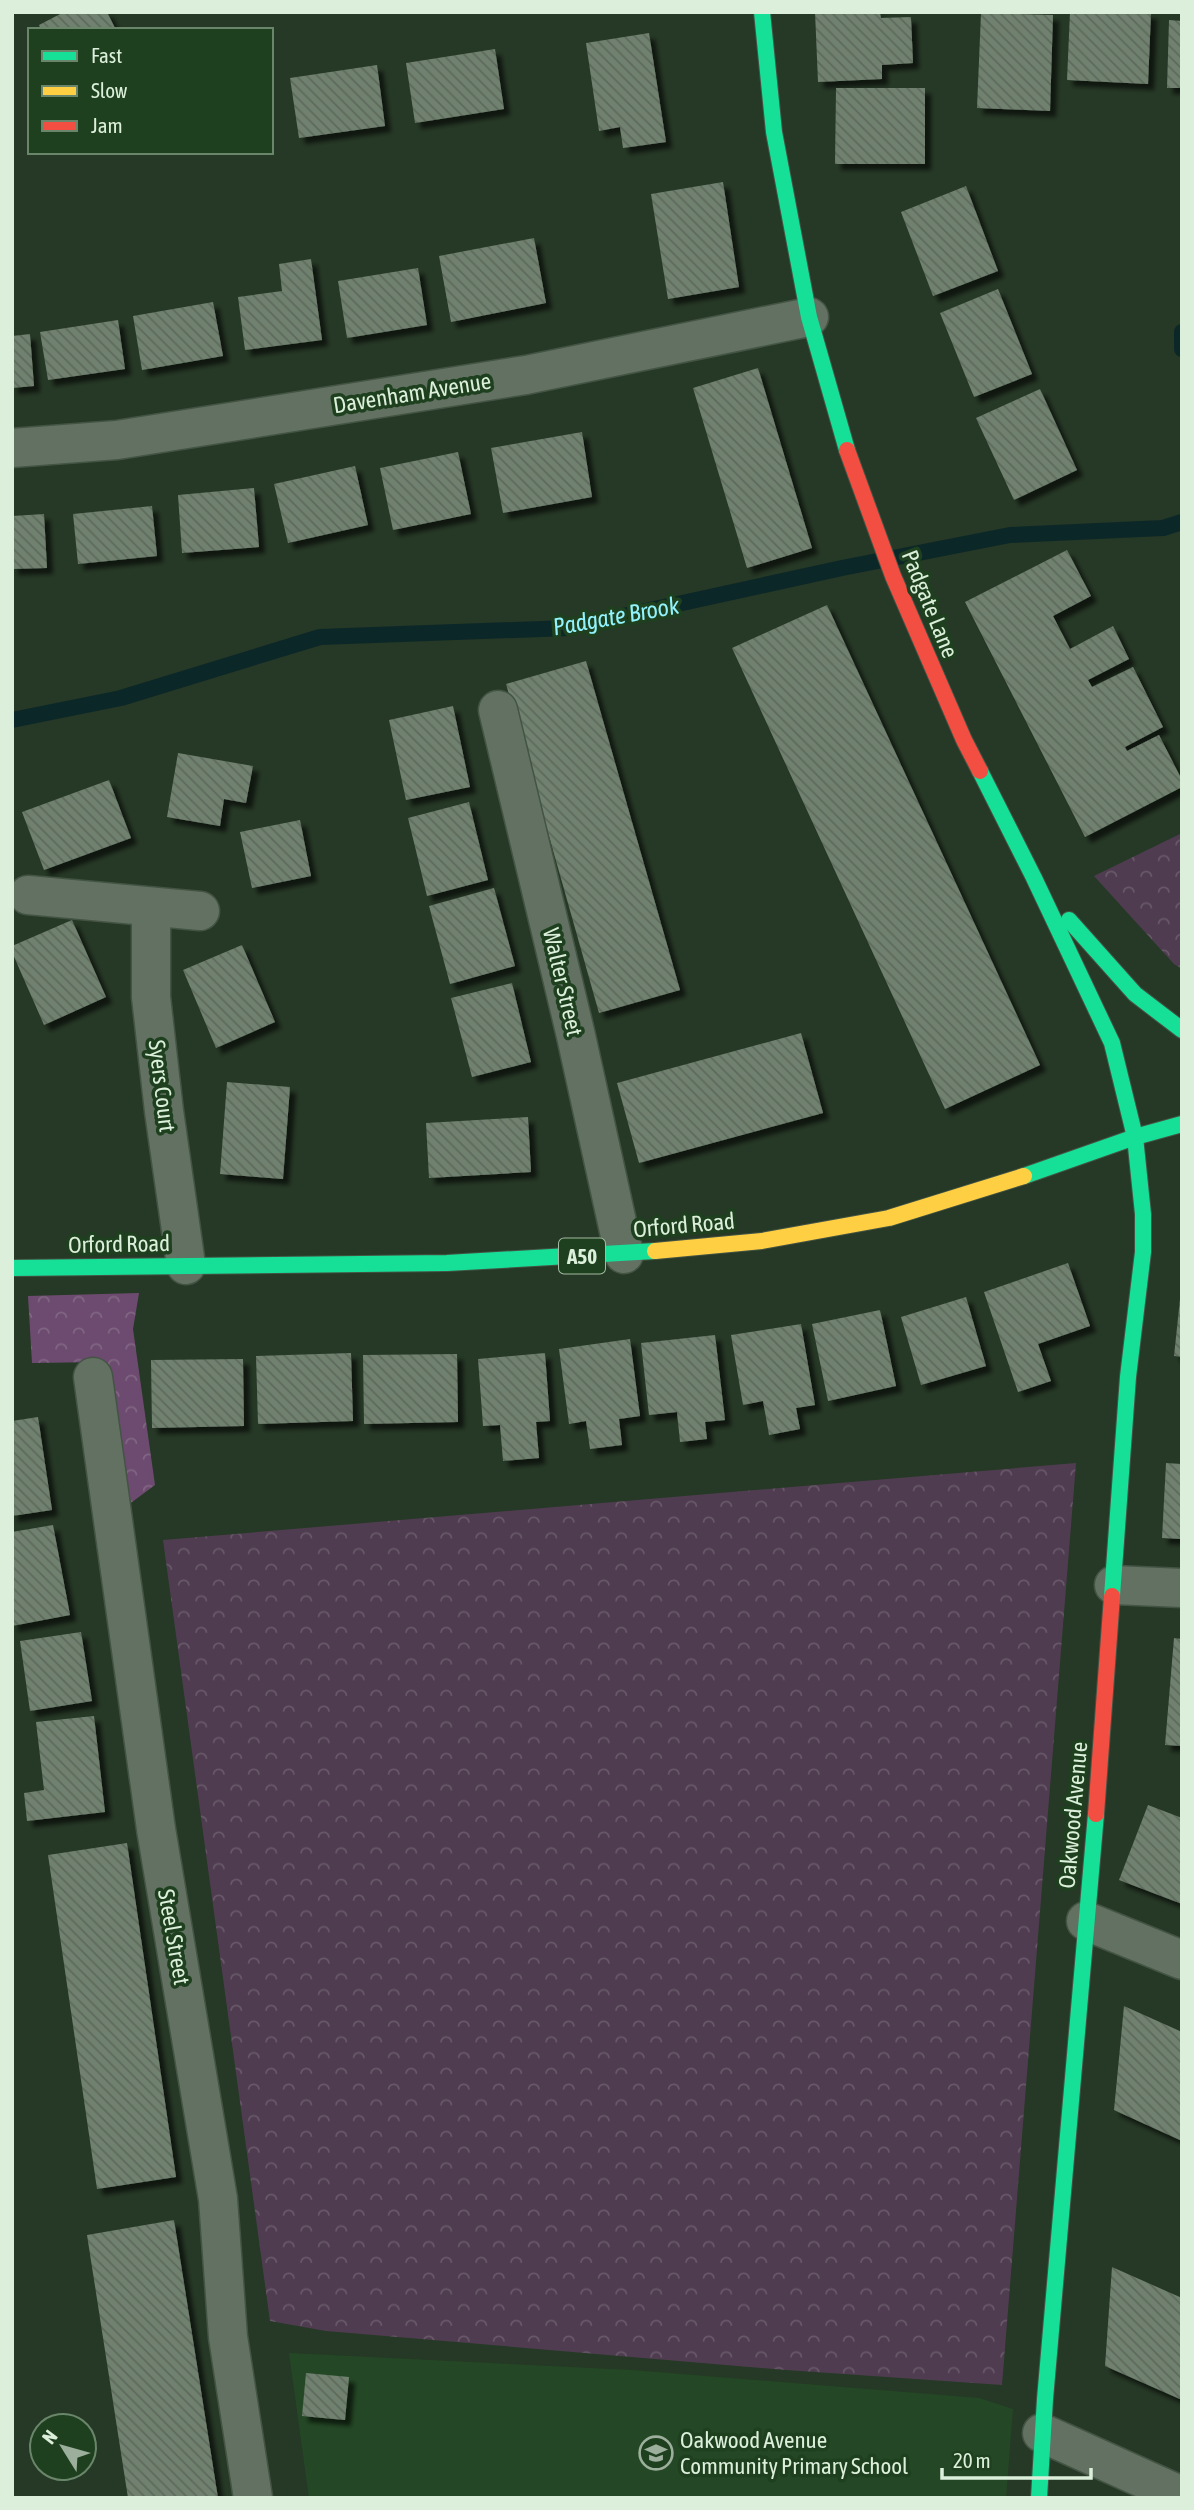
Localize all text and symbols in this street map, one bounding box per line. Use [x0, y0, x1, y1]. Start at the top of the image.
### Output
legend [28, 28, 273, 154]
text: Fast [91, 43, 122, 67]
text: Slow [91, 78, 128, 102]
text: Jam [91, 113, 123, 137]
street label: Davenham Avenue [331, 368, 493, 418]
street label: Padgate Lane [897, 546, 963, 662]
water label: Padgate Brook [551, 592, 682, 640]
street label: Walter Street [538, 925, 588, 1039]
street label: Syers Court [143, 1038, 181, 1134]
street label: Orford Road [632, 1208, 736, 1242]
street label: Orford Road [68, 1230, 170, 1258]
road number: A50 [559, 1238, 605, 1274]
street label: Oakwood Avenue [1054, 1741, 1092, 1889]
street label: Steel Street [153, 1887, 195, 1987]
north arrow [28, 2412, 98, 2482]
text: N [37, 2426, 62, 2448]
place label: Oakwood Avenue Community Primary School [680, 2427, 908, 2479]
school or university icon: Oakwood Avenue Community Primary School [637, 2434, 675, 2472]
scale bar [942, 2436, 1091, 2480]
text: 20 m [953, 2448, 991, 2472]

